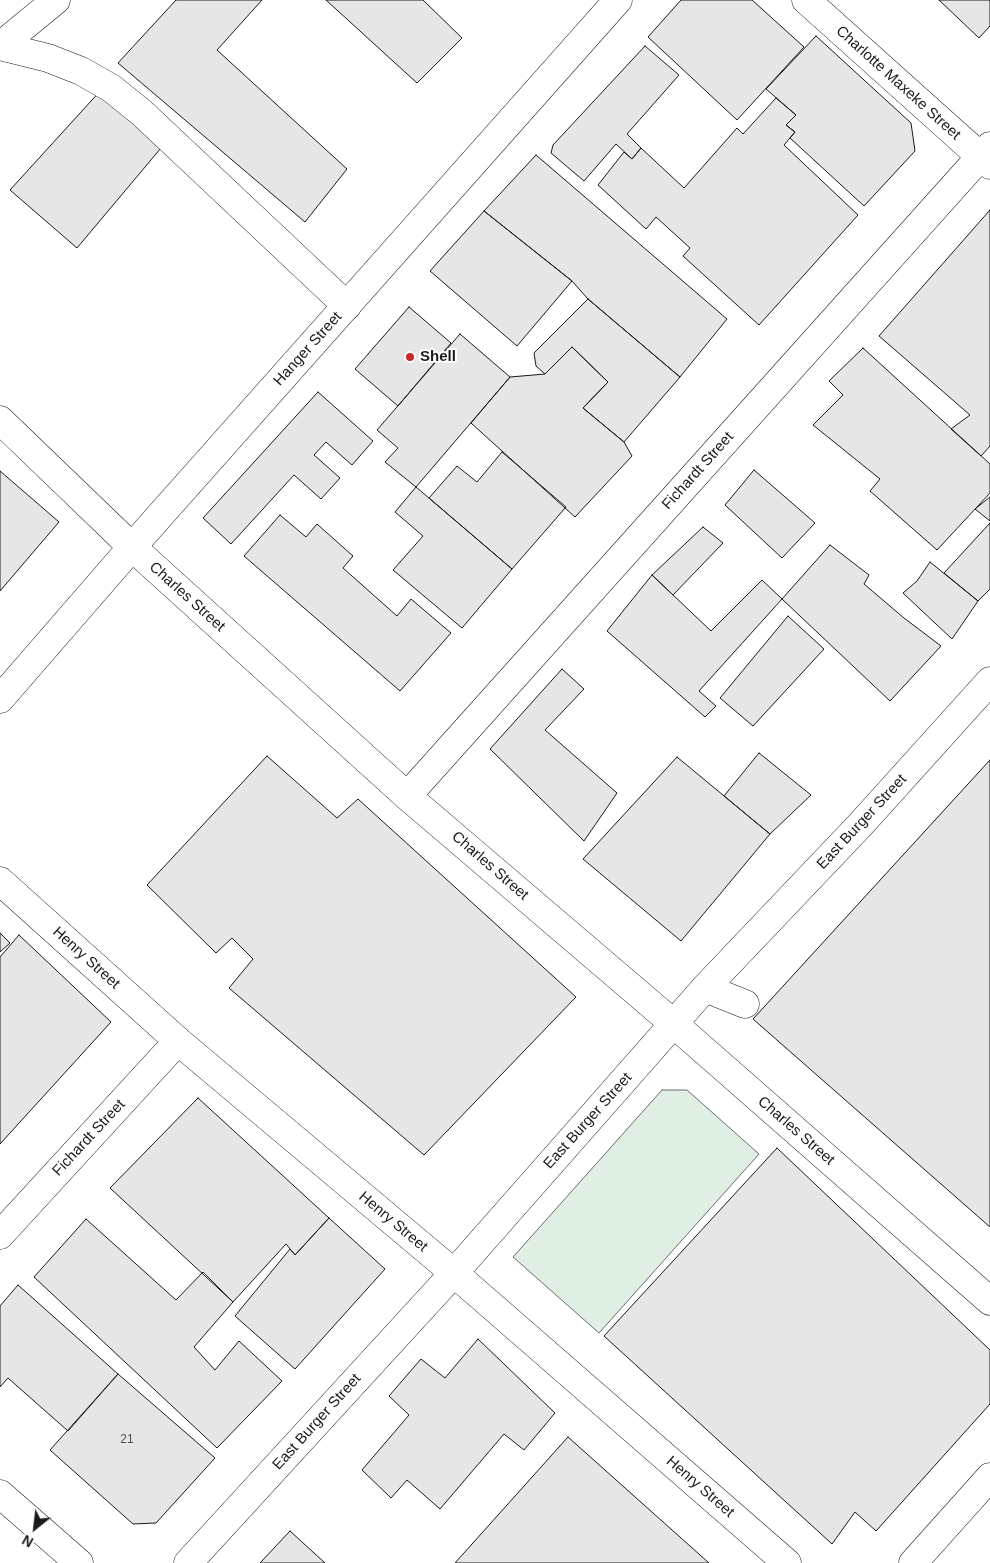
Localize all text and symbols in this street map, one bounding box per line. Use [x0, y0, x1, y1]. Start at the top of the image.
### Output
street label: Charlotte Maxeke Street [832, 22, 964, 144]
street label: Hanger Street [270, 308, 346, 390]
place label: Shell [420, 348, 456, 366]
marker: Shell [404, 351, 416, 363]
street label: Fichardt Street [658, 428, 738, 514]
street label: Charles Street [145, 558, 229, 636]
street label: East Burger Street [813, 771, 911, 873]
street label: Charles Street [448, 828, 532, 904]
street label: Henry Street [49, 923, 123, 993]
street label: East Burger Street [540, 1069, 636, 1173]
street label: Charles Street [754, 1093, 838, 1169]
street label: Fichardt Street [49, 1096, 129, 1180]
street label: Henry Street [355, 1188, 431, 1256]
street label: East Burger Street [269, 1370, 365, 1474]
house number: 21 [120, 1433, 134, 1447]
street label: Henry Street [662, 1453, 738, 1521]
north arrow [10, 1503, 60, 1553]
text: N [19, 1532, 36, 1551]

